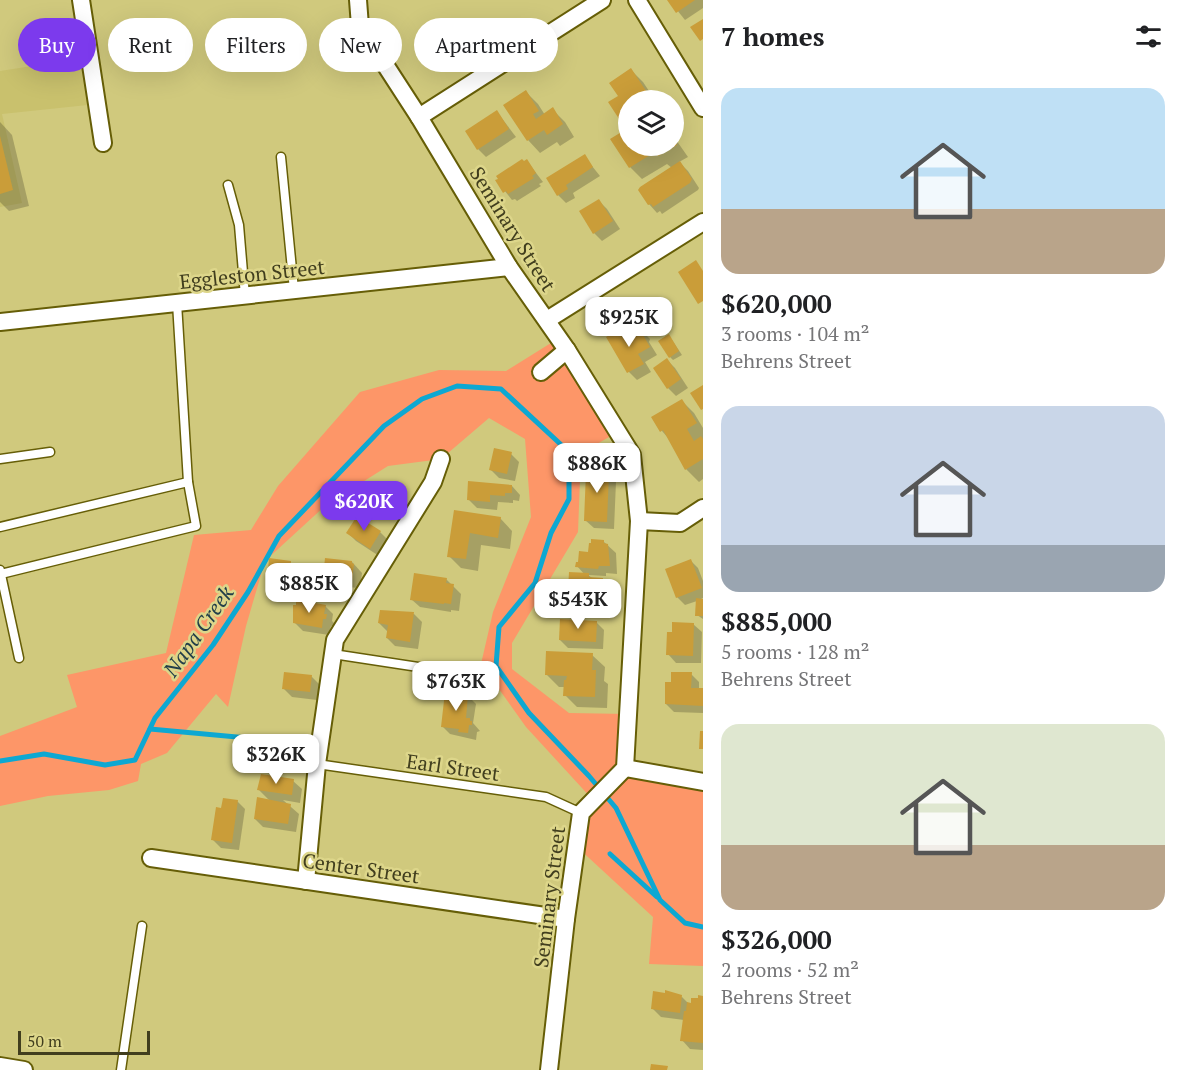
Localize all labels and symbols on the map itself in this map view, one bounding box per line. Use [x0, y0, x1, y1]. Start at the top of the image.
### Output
street label: Seminary Street [464, 161, 562, 297]
street label: Eggleston Street [178, 253, 327, 295]
pin: $925K [587, 297, 671, 348]
pin: $886K [555, 443, 639, 494]
pin: $620K [322, 481, 406, 532]
pin: $885K [267, 563, 351, 614]
water label: Napa Creek [156, 579, 240, 683]
pin: $543K [536, 579, 620, 630]
pin: $763K [414, 661, 498, 712]
pin: $326K [234, 734, 318, 785]
street label: Earl Street [405, 747, 502, 787]
street label: Seminary Street [527, 824, 571, 969]
street label: Center Street [301, 846, 422, 890]
scale bar [18, 1028, 150, 1056]

